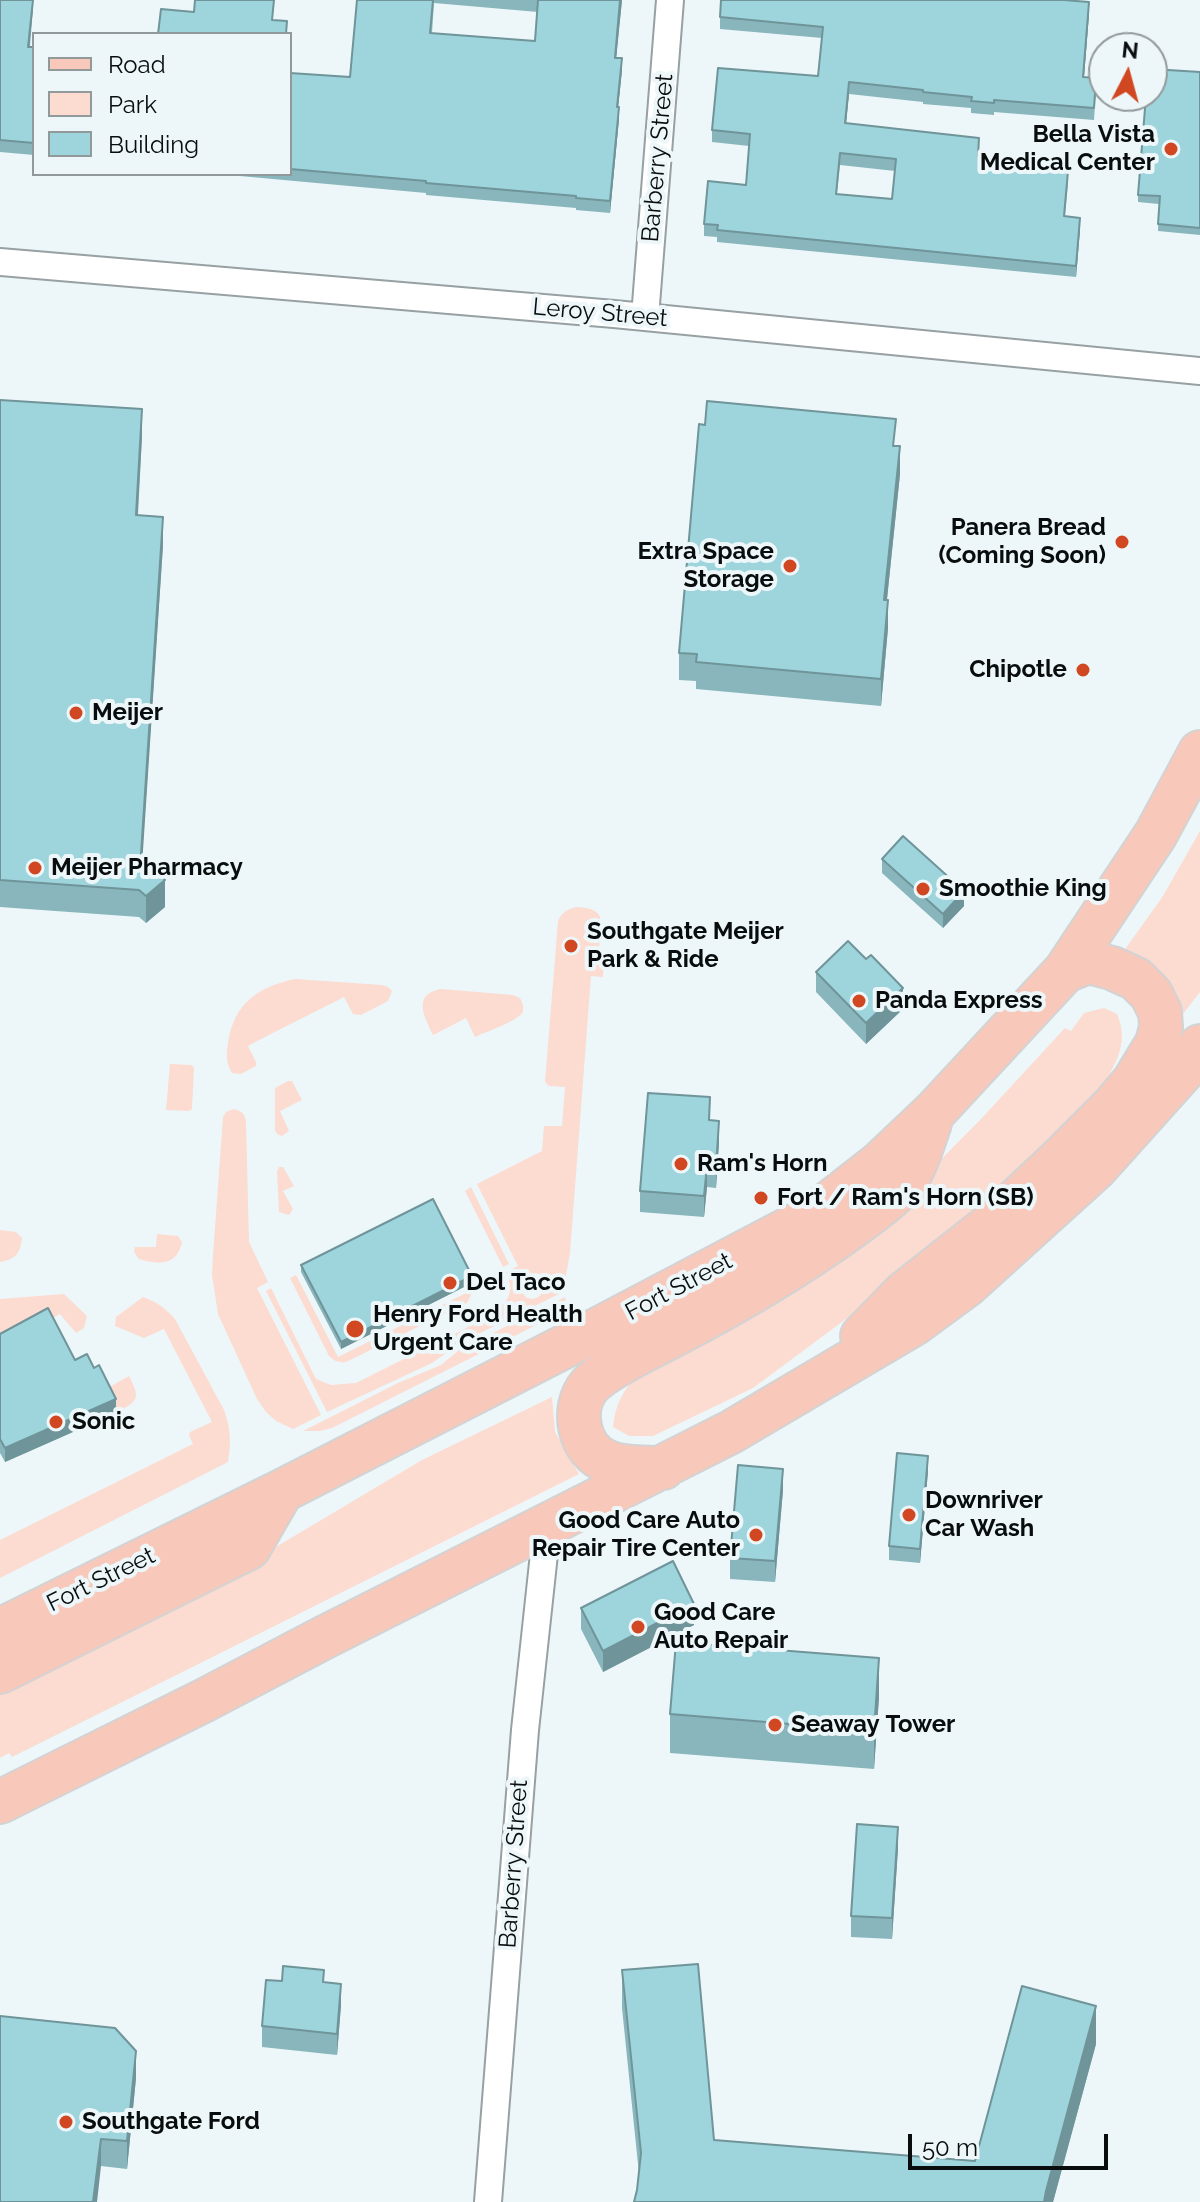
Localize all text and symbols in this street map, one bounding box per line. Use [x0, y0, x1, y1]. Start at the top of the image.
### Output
legend [32, 32, 292, 176]
north arrow [1088, 32, 1168, 112]
text: N [1121, 36, 1140, 64]
text: Road [108, 50, 166, 79]
street label: Barberry Street [636, 73, 680, 243]
text: Park [108, 90, 157, 119]
place label: Bella Vista Medical Center [980, 121, 1155, 177]
text: Building [108, 130, 199, 159]
marker: Bella Vista Medical Center [1162, 140, 1180, 158]
street label: Leroy Street [531, 293, 669, 333]
place label: Panera Bread (Coming Soon) [938, 514, 1106, 570]
marker: Panera Bread (Coming Soon) [1113, 533, 1131, 551]
place label: Extra Space Storage [637, 538, 774, 594]
marker: Extra Space Storage [781, 557, 799, 575]
place label: Chipotle [969, 656, 1067, 684]
marker: Chipotle [1074, 661, 1092, 679]
place label: Meijer [92, 699, 163, 727]
marker: Meijer [67, 704, 85, 722]
place label: Meijer Pharmacy [51, 854, 243, 882]
marker: Meijer Pharmacy [26, 859, 44, 877]
place label: Smoothie King [939, 875, 1107, 903]
marker: Smoothie King [914, 880, 932, 898]
place label: Southgate Meijer Park & Ride [587, 918, 784, 974]
marker: Southgate Meijer Park & Ride [562, 937, 580, 955]
place label: Panda Express [875, 987, 1043, 1015]
marker: Panda Express [850, 992, 868, 1010]
place label: Ram's Horn [697, 1150, 828, 1178]
marker: Ram's Horn [672, 1155, 690, 1173]
place label: Fort / Ram's Horn (SB) [777, 1184, 1034, 1212]
marker: Fort / Ram's Horn (SB) [752, 1189, 770, 1207]
street label: Fort Street [621, 1247, 737, 1327]
place label: Del Taco [466, 1269, 565, 1297]
marker: Del Taco [441, 1274, 459, 1292]
place label: Henry Ford Health Urgent Care [373, 1301, 583, 1357]
marker: Henry Ford Health Urgent Care [344, 1318, 366, 1340]
place label: Sonic [72, 1408, 135, 1436]
marker: Sonic [47, 1413, 65, 1431]
place label: Downriver Car Wash [925, 1487, 1043, 1543]
marker: Downriver Car Wash [900, 1506, 918, 1524]
place label: Good Care Auto Repair Tire Center [532, 1507, 740, 1563]
marker: Good Care Auto Repair Tire Center [747, 1526, 765, 1544]
street label: Fort Street [42, 1541, 160, 1619]
place label: Good Care Auto Repair [654, 1599, 788, 1655]
marker: Good Care Auto Repair [629, 1618, 647, 1636]
place label: Seaway Tower [791, 1711, 955, 1739]
marker: Seaway Tower [766, 1716, 784, 1734]
street label: Barberry Street [494, 1779, 534, 1949]
place label: Southgate Ford [82, 2108, 260, 2136]
marker: Southgate Ford [57, 2113, 75, 2131]
scale bar [912, 2118, 1112, 2168]
text: 50 m [922, 2133, 978, 2162]

